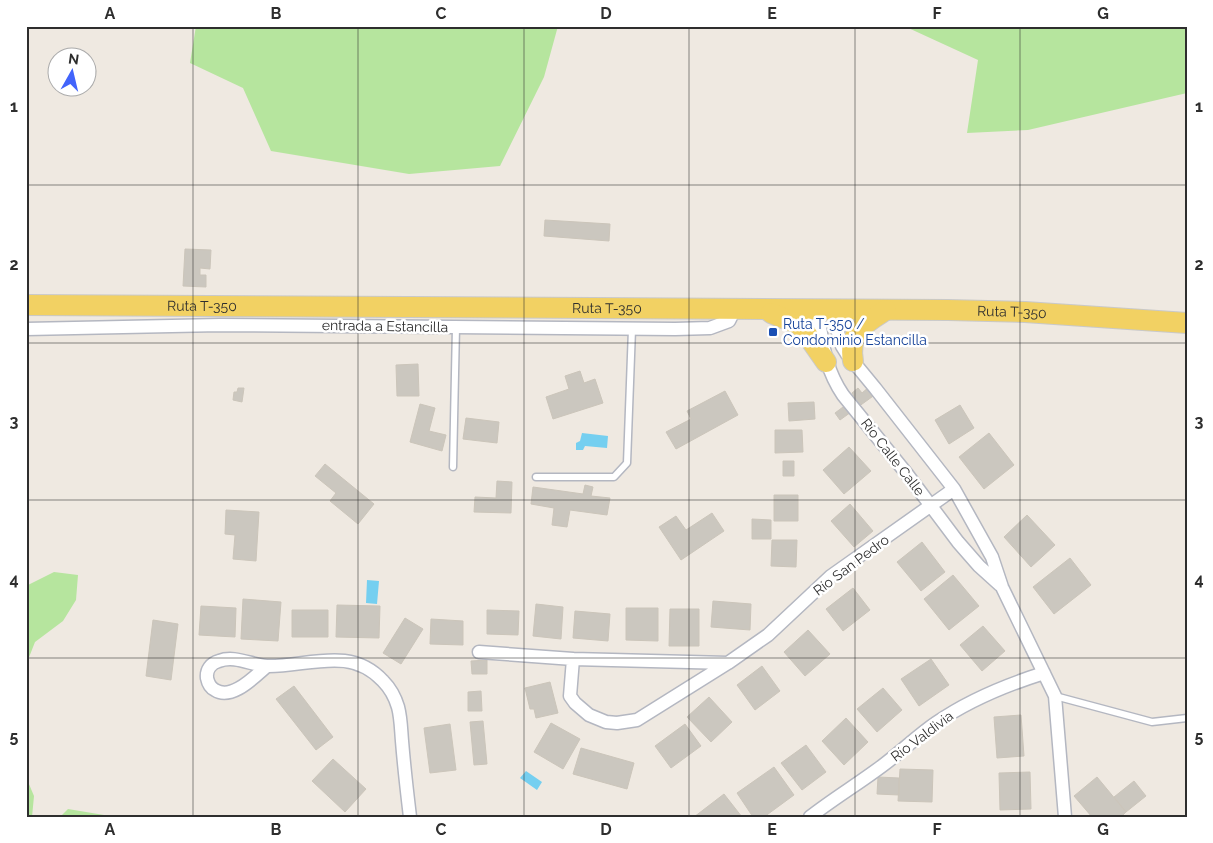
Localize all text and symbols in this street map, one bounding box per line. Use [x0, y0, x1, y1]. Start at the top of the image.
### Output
text: A [105, 4, 116, 23]
text: B [271, 4, 282, 23]
text: C [436, 4, 447, 23]
text: D [600, 4, 612, 23]
text: E [767, 4, 777, 23]
text: F [932, 4, 942, 23]
text: G [1097, 4, 1109, 23]
north arrow [48, 48, 98, 98]
text: N [67, 50, 80, 68]
text: 1 [10, 97, 18, 116]
text: 1 [1195, 97, 1203, 116]
text: 2 [9, 255, 19, 274]
text: 2 [1194, 255, 1204, 274]
street label: Ruta T-350 [167, 298, 237, 314]
street label: Ruta T-350 [572, 300, 642, 316]
street label: Ruta T-350 [977, 303, 1047, 321]
place label: Ruta T-350 / Condominio Estancilla [783, 316, 927, 348]
street label: entrada a Estancilla [322, 317, 448, 335]
marker: Ruta T-350 / Condominio Estancilla [767, 326, 779, 338]
text: 3 [10, 412, 19, 431]
text: 3 [1195, 412, 1204, 431]
street label: Río Calle Calle [858, 415, 928, 499]
street label: Río San Pedro [810, 531, 892, 599]
text: 4 [9, 570, 19, 589]
text: 4 [1194, 570, 1204, 589]
street label: Río Valdivia [888, 707, 956, 765]
text: 5 [10, 727, 19, 746]
text: 5 [1195, 727, 1204, 746]
text: A [105, 820, 116, 839]
text: B [271, 820, 282, 839]
text: C [436, 820, 447, 839]
text: D [600, 820, 612, 839]
text: E [767, 820, 777, 839]
text: F [932, 820, 942, 839]
text: G [1097, 820, 1109, 839]

